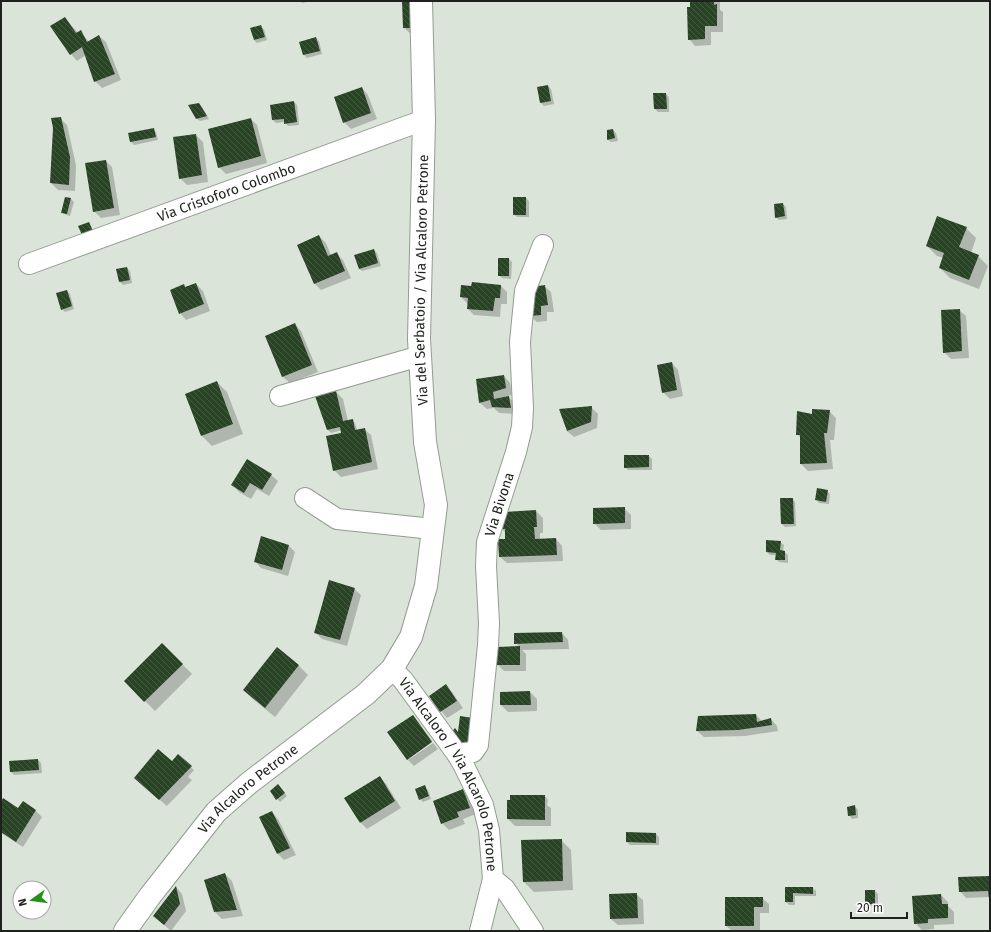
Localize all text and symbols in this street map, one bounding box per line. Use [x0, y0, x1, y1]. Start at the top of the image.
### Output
street label: Via del Serbatoio / Via Alcaloro Petrone [411, 154, 432, 406]
street label: Via Cristoforo Colombo [155, 160, 298, 226]
street label: Via Bivona [481, 470, 518, 539]
street label: Via Alcaloro / Via Alcarolo Petrone [395, 674, 500, 872]
street label: Via Alcaloro Petrone [194, 741, 302, 837]
north arrow [12, 880, 52, 920]
scale bar [851, 894, 907, 920]
text: N [16, 897, 30, 907]
text: 20 m [857, 901, 883, 915]

